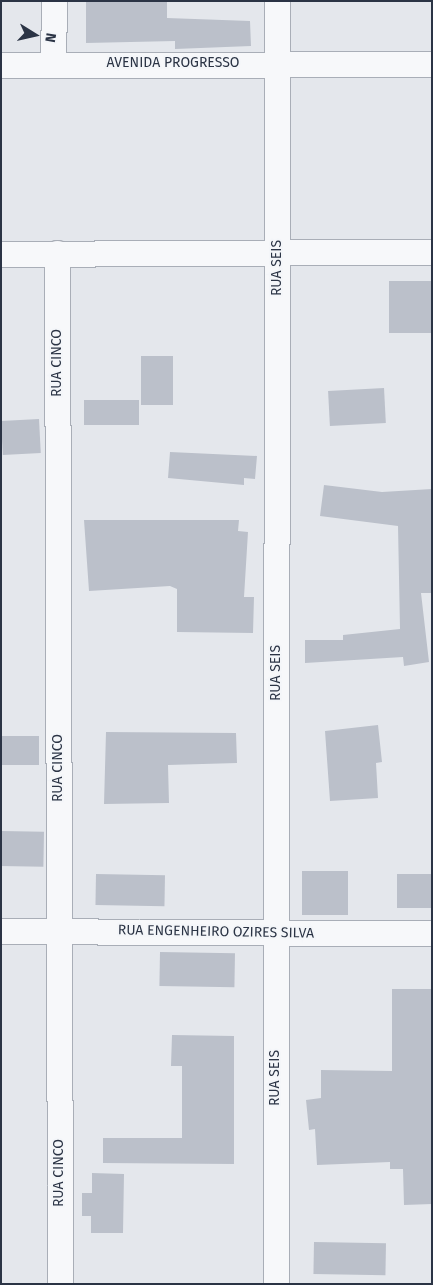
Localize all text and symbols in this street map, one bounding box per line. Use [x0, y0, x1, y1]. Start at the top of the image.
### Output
north arrow [10, 10, 60, 60]
text: N [41, 32, 59, 44]
street label: AVENIDA PROGRESSO [107, 55, 239, 71]
street label: RUA SEIS [269, 240, 285, 296]
street label: RUA CINCO [49, 329, 65, 397]
street label: RUA SEIS [268, 645, 284, 701]
street label: RUA CINCO [50, 734, 66, 802]
street label: RUA ENGENHEIRO OZIRES SILVA [118, 922, 314, 942]
street label: RUA SEIS [267, 1050, 283, 1106]
street label: RUA CINCO [51, 1139, 67, 1207]

